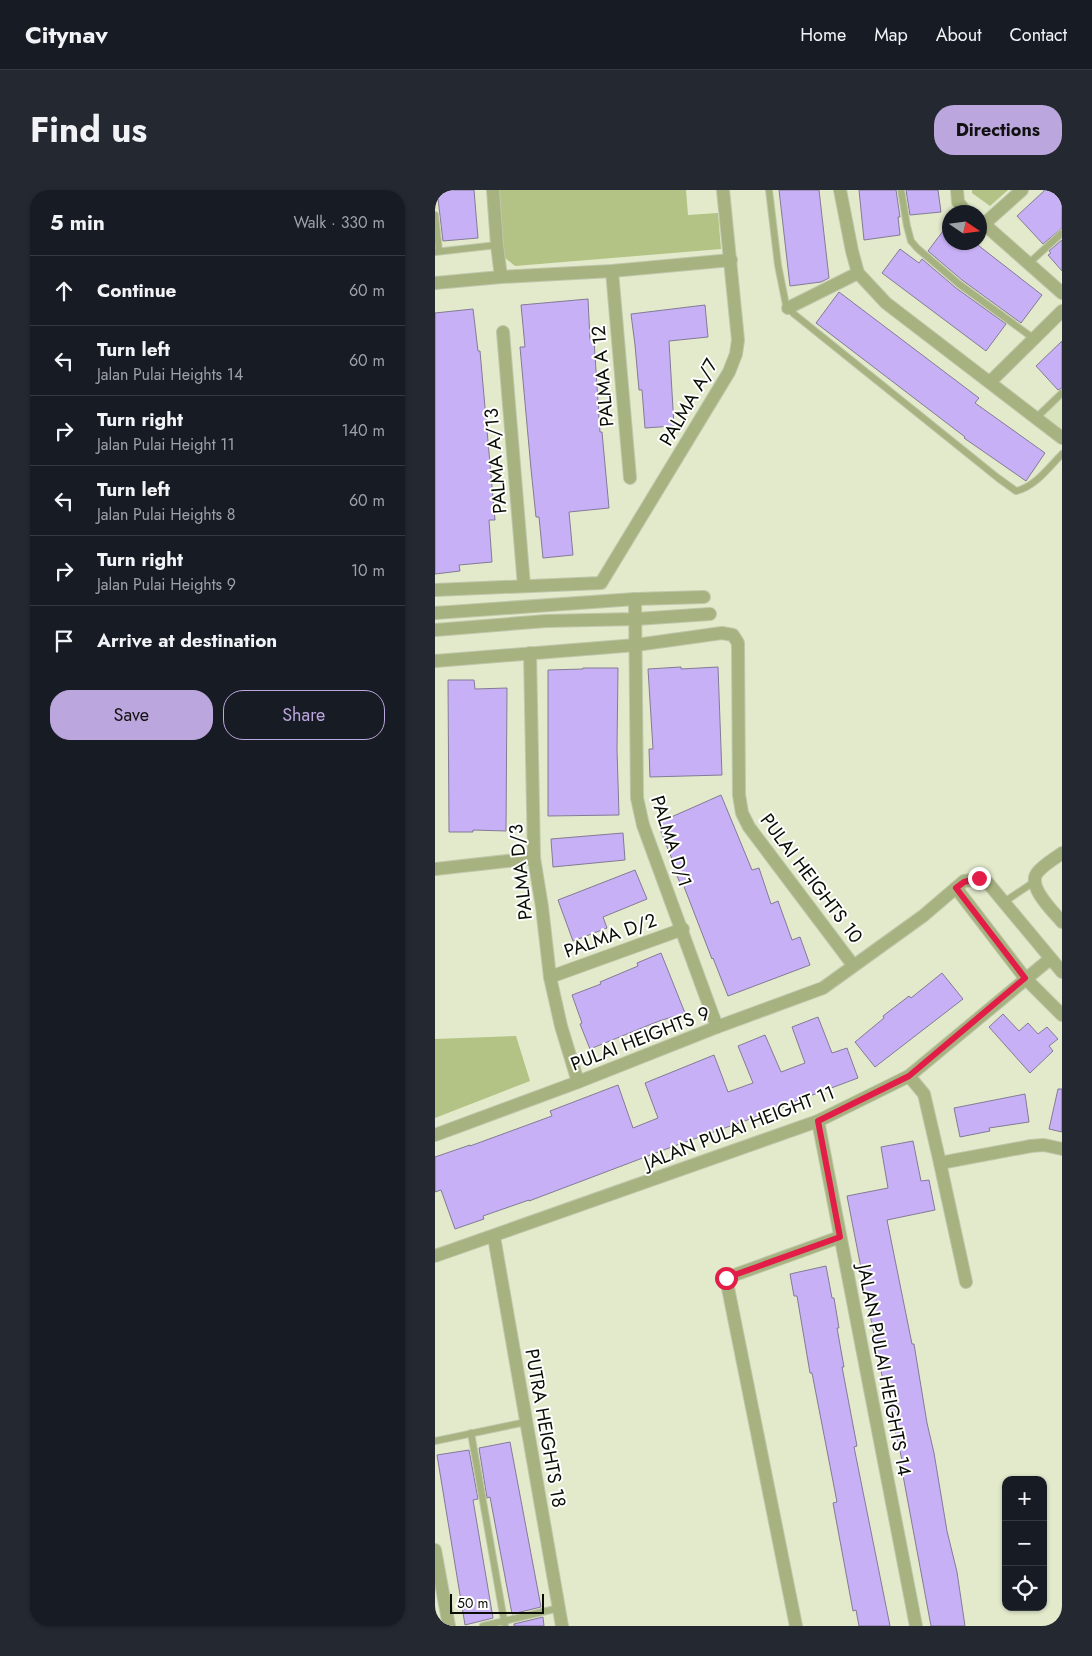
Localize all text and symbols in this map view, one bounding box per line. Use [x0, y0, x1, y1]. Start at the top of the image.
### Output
text: Citynav [25, 17, 108, 52]
text: Home [800, 22, 846, 48]
text: Map [874, 22, 908, 48]
text: About [936, 22, 981, 48]
text: Contact [1009, 22, 1067, 48]
text: Find us [30, 105, 147, 155]
button: Directions [934, 105, 1062, 155]
north arrow [942, 205, 987, 250]
text: 5 min [50, 208, 105, 238]
text: Walk · 330 m [294, 211, 385, 234]
icon: ahead [50, 277, 78, 305]
text: Continue [97, 277, 176, 304]
text: 60 m [349, 279, 385, 302]
street label: PALMA A 12 [585, 324, 620, 428]
text: Turn left [97, 336, 170, 363]
icon: left [50, 347, 78, 375]
text: 60 m [349, 349, 385, 372]
street label: PALMA A/7 [653, 354, 724, 451]
text: Jalan Pulai Heights 14 [97, 363, 243, 386]
text: Turn right [97, 406, 183, 433]
street label: PALMA A/13 [477, 407, 514, 515]
icon: right [50, 417, 78, 445]
text: 140 m [342, 419, 385, 442]
text: Jalan Pulai Height 11 [97, 433, 235, 456]
text: Turn left [97, 476, 170, 503]
icon: left [50, 487, 78, 515]
text: 60 m [349, 489, 385, 512]
text: Jalan Pulai Heights 8 [97, 503, 235, 526]
text: Turn right [97, 546, 183, 573]
icon: right [50, 557, 78, 585]
text: 10 m [351, 559, 385, 582]
text: Jalan Pulai Heights 9 [97, 573, 236, 596]
icon: arrive [50, 627, 78, 655]
text: Arrive at destination [97, 627, 277, 654]
button: Save [50, 690, 213, 740]
button: Share [223, 690, 385, 740]
street label: PALMA D/1 [644, 792, 699, 890]
street label: PULAI HEIGHTS 10 [754, 808, 869, 949]
street label: PALMA D/3 [502, 823, 539, 921]
route end [968, 867, 991, 890]
street label: PALMA D/2 [560, 906, 660, 965]
street label: PULAI HEIGHTS 9 [567, 999, 714, 1077]
street label: JALAN PULAI HEIGHT 11 [637, 1079, 838, 1177]
street label: JALAN PULAI HEIGHTS 14 [850, 1259, 918, 1478]
route start [715, 1267, 738, 1290]
street label: PUTRA HEIGHTS 18 [518, 1347, 573, 1510]
map controls [1002, 1476, 1047, 1611]
button: + [1002, 1476, 1047, 1521]
button: − [1002, 1521, 1047, 1566]
button: locate [1002, 1566, 1047, 1611]
scale bar [450, 1591, 544, 1614]
text: 50 m [457, 1593, 488, 1613]

